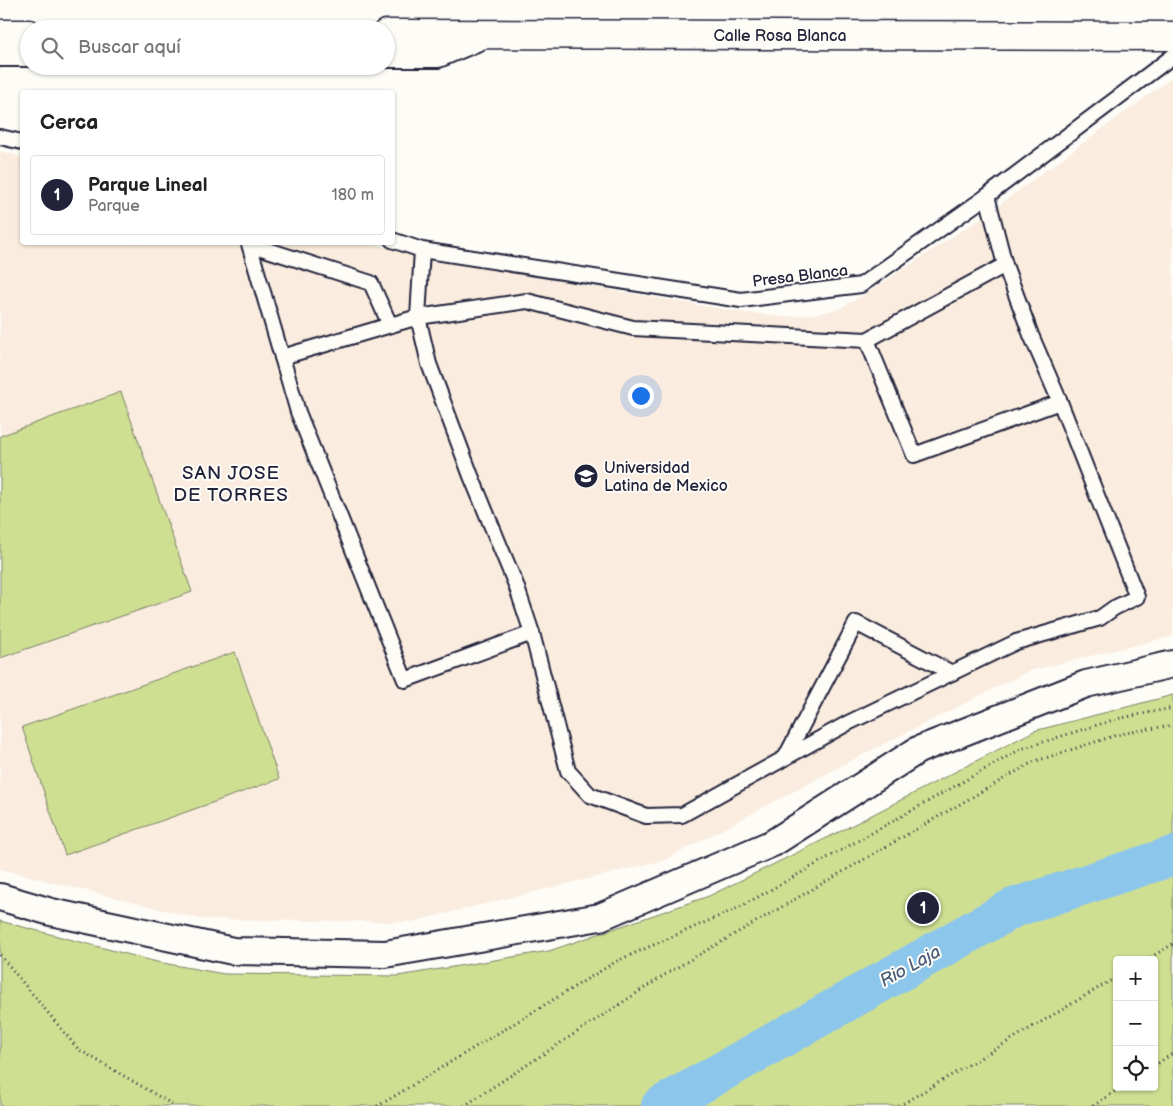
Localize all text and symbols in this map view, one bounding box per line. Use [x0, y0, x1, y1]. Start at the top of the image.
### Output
search box [20, 20, 395, 75]
street label: Calle Rosa Blanca [713, 27, 847, 46]
icon: search [38, 34, 66, 62]
text: Buscar aquí [78, 36, 181, 59]
text: Cerca [40, 110, 98, 135]
text: Parque Lineal [88, 174, 208, 197]
text: 1 [54, 186, 60, 205]
text: 180 m [332, 186, 374, 205]
text: Parque [88, 197, 140, 216]
street label: Presa Blanca [751, 261, 849, 292]
your location [628, 383, 654, 409]
place label: Universidad Latina de Mexico [604, 459, 728, 496]
district label: SAN JOSE DE TORRES [173, 462, 289, 507]
school or university icon: Universidad Latina de Mexico [573, 463, 599, 489]
pin: 1 [907, 889, 939, 927]
water label: Rio Laja [876, 941, 944, 992]
map controls [1113, 956, 1158, 1091]
button: + [1113, 956, 1158, 1001]
button: − [1113, 1001, 1158, 1046]
button: locate [1113, 1046, 1158, 1091]

